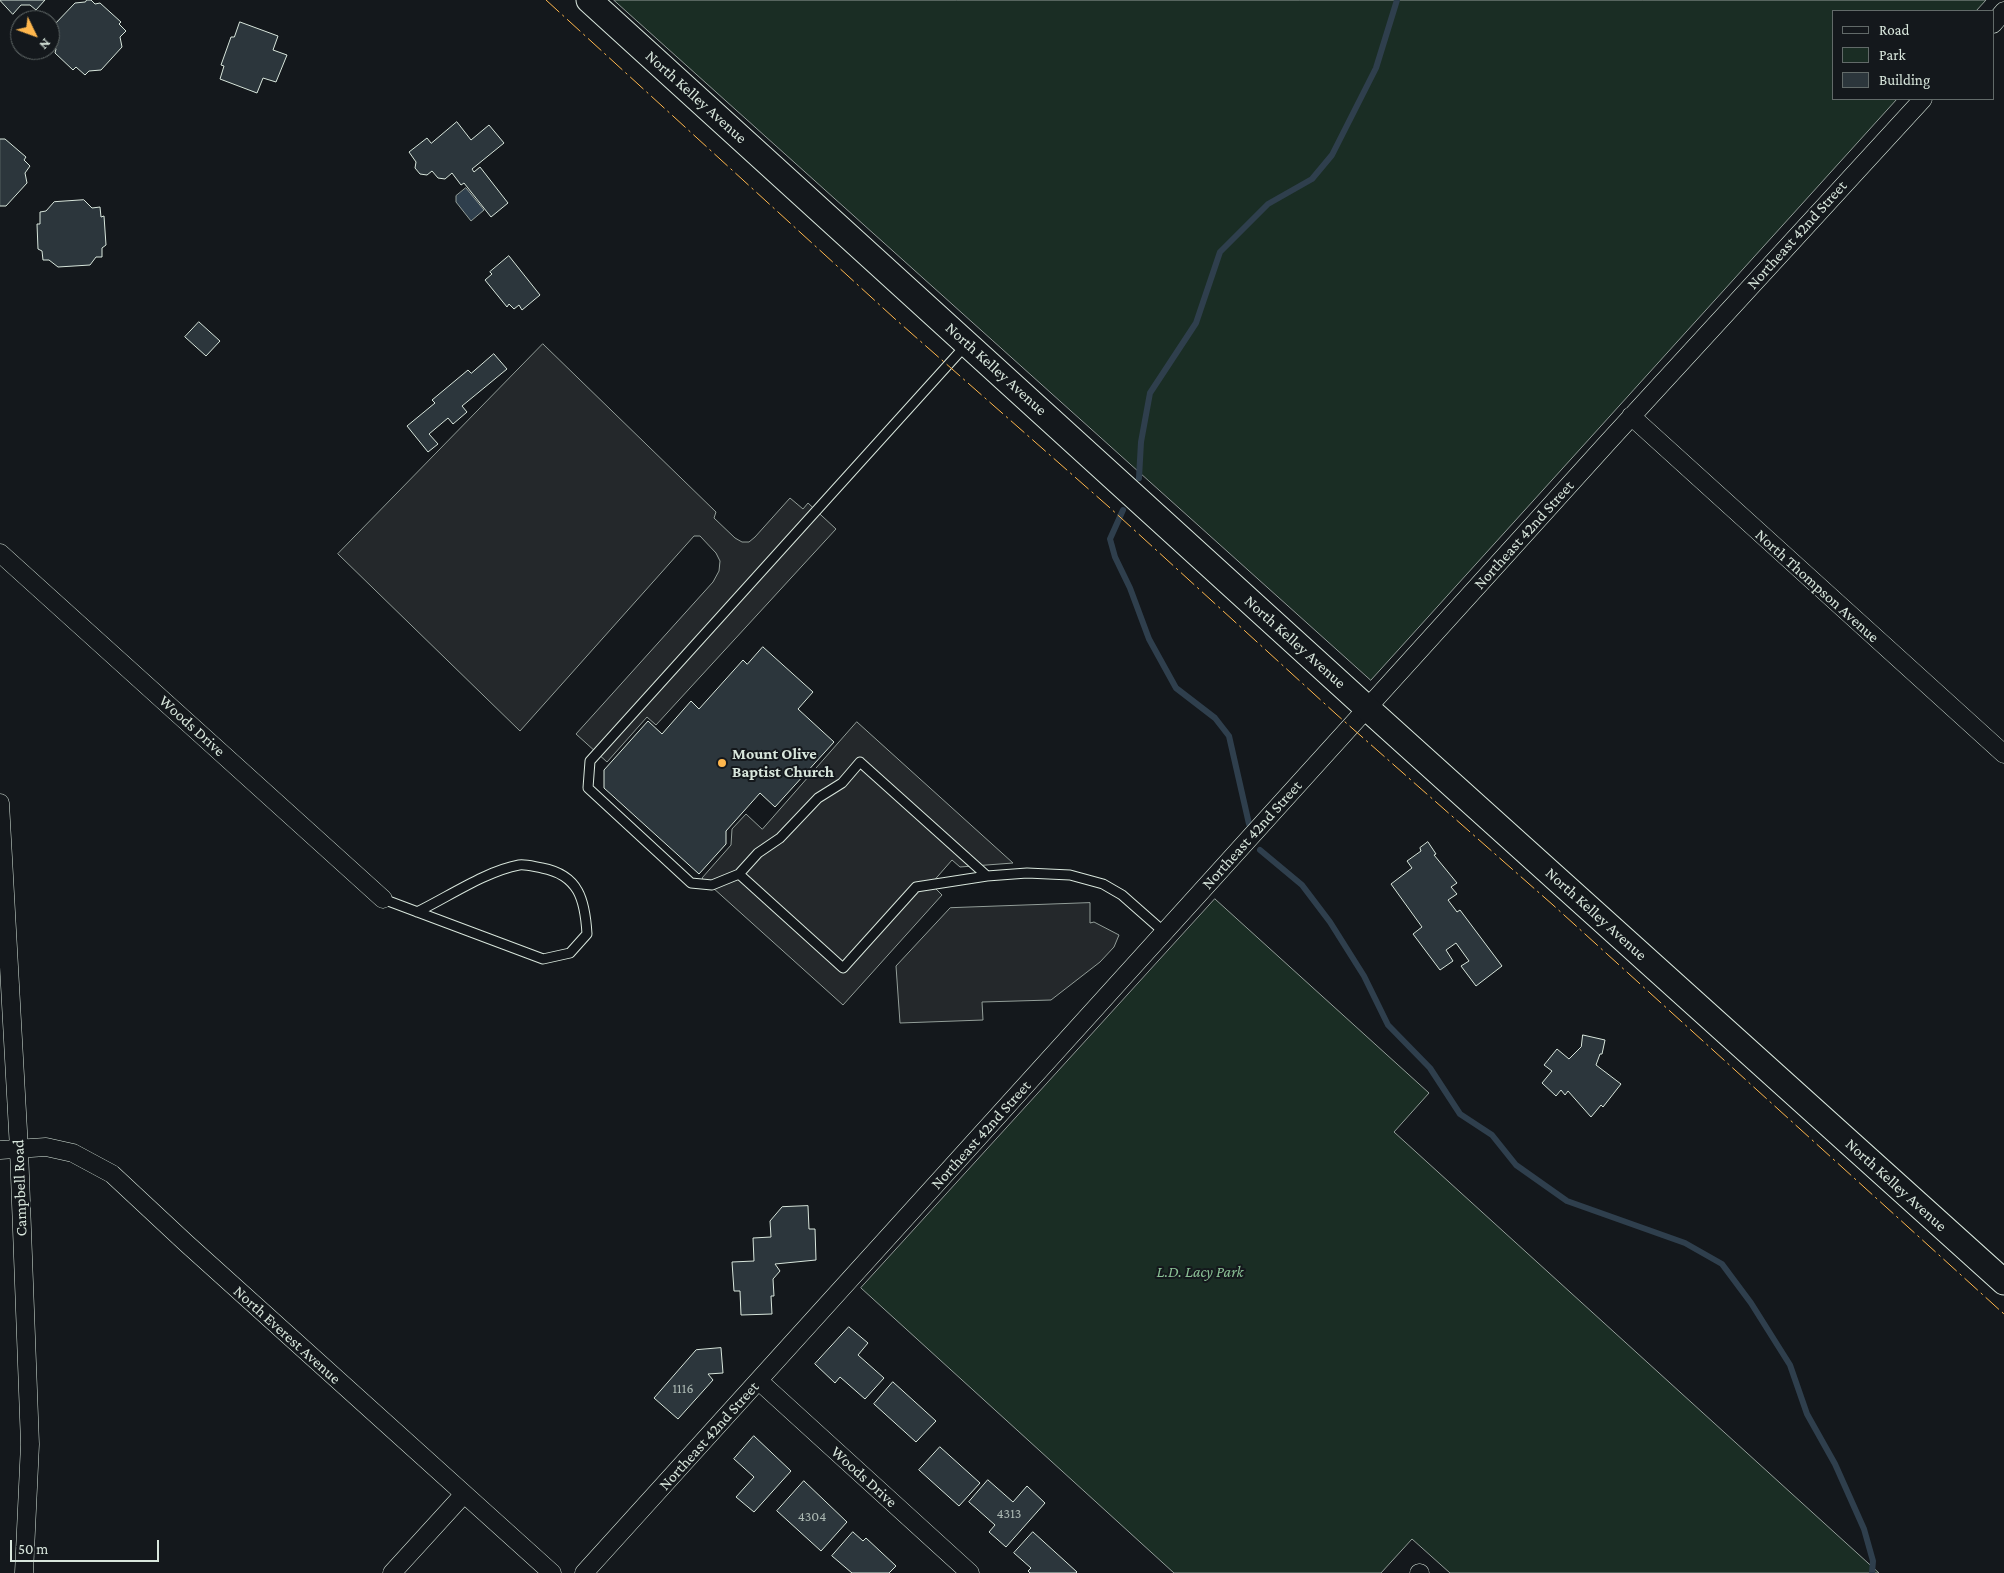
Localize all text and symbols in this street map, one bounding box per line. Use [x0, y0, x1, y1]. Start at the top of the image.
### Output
north arrow [10, 10, 60, 60]
legend [1832, 10, 1994, 100]
text: Road [1879, 22, 1909, 38]
text: N [36, 35, 55, 53]
street label: North Kelley Avenue [641, 46, 751, 148]
text: Park [1879, 47, 1906, 63]
text: Building [1879, 72, 1930, 88]
street label: Northeast 42nd Street [1743, 177, 1851, 293]
street label: North Kelley Avenue [941, 318, 1051, 420]
street label: Northeast 42nd Street [1470, 477, 1578, 593]
street label: North Thompson Avenue [1751, 525, 1883, 647]
street label: North Kelley Avenue [1240, 591, 1350, 693]
street label: Woods Drive [155, 691, 229, 761]
place label: Mount Olive Baptist Church [732, 744, 834, 782]
marker: Mount Olive Baptist Church [716, 757, 728, 769]
street label: Northeast 42nd Street [1198, 777, 1306, 893]
street label: North Kelley Avenue [1541, 863, 1651, 965]
street label: Northeast 42nd Street [927, 1077, 1035, 1193]
street label: North Kelley Avenue [1841, 1134, 1951, 1236]
street label: Campbell Road [9, 1139, 31, 1237]
park label: L.D. Lacy Park [1156, 1262, 1244, 1282]
street label: North Everest Avenue [229, 1282, 345, 1388]
street label: Northeast 42nd Street [655, 1378, 763, 1494]
house number: 1116 [672, 1381, 694, 1397]
street label: Woods Drive [827, 1442, 901, 1512]
house number: 4313 [997, 1506, 1021, 1522]
house number: 4304 [798, 1509, 826, 1525]
scale bar [12, 1530, 161, 1562]
text: 50 m [18, 1541, 48, 1557]

